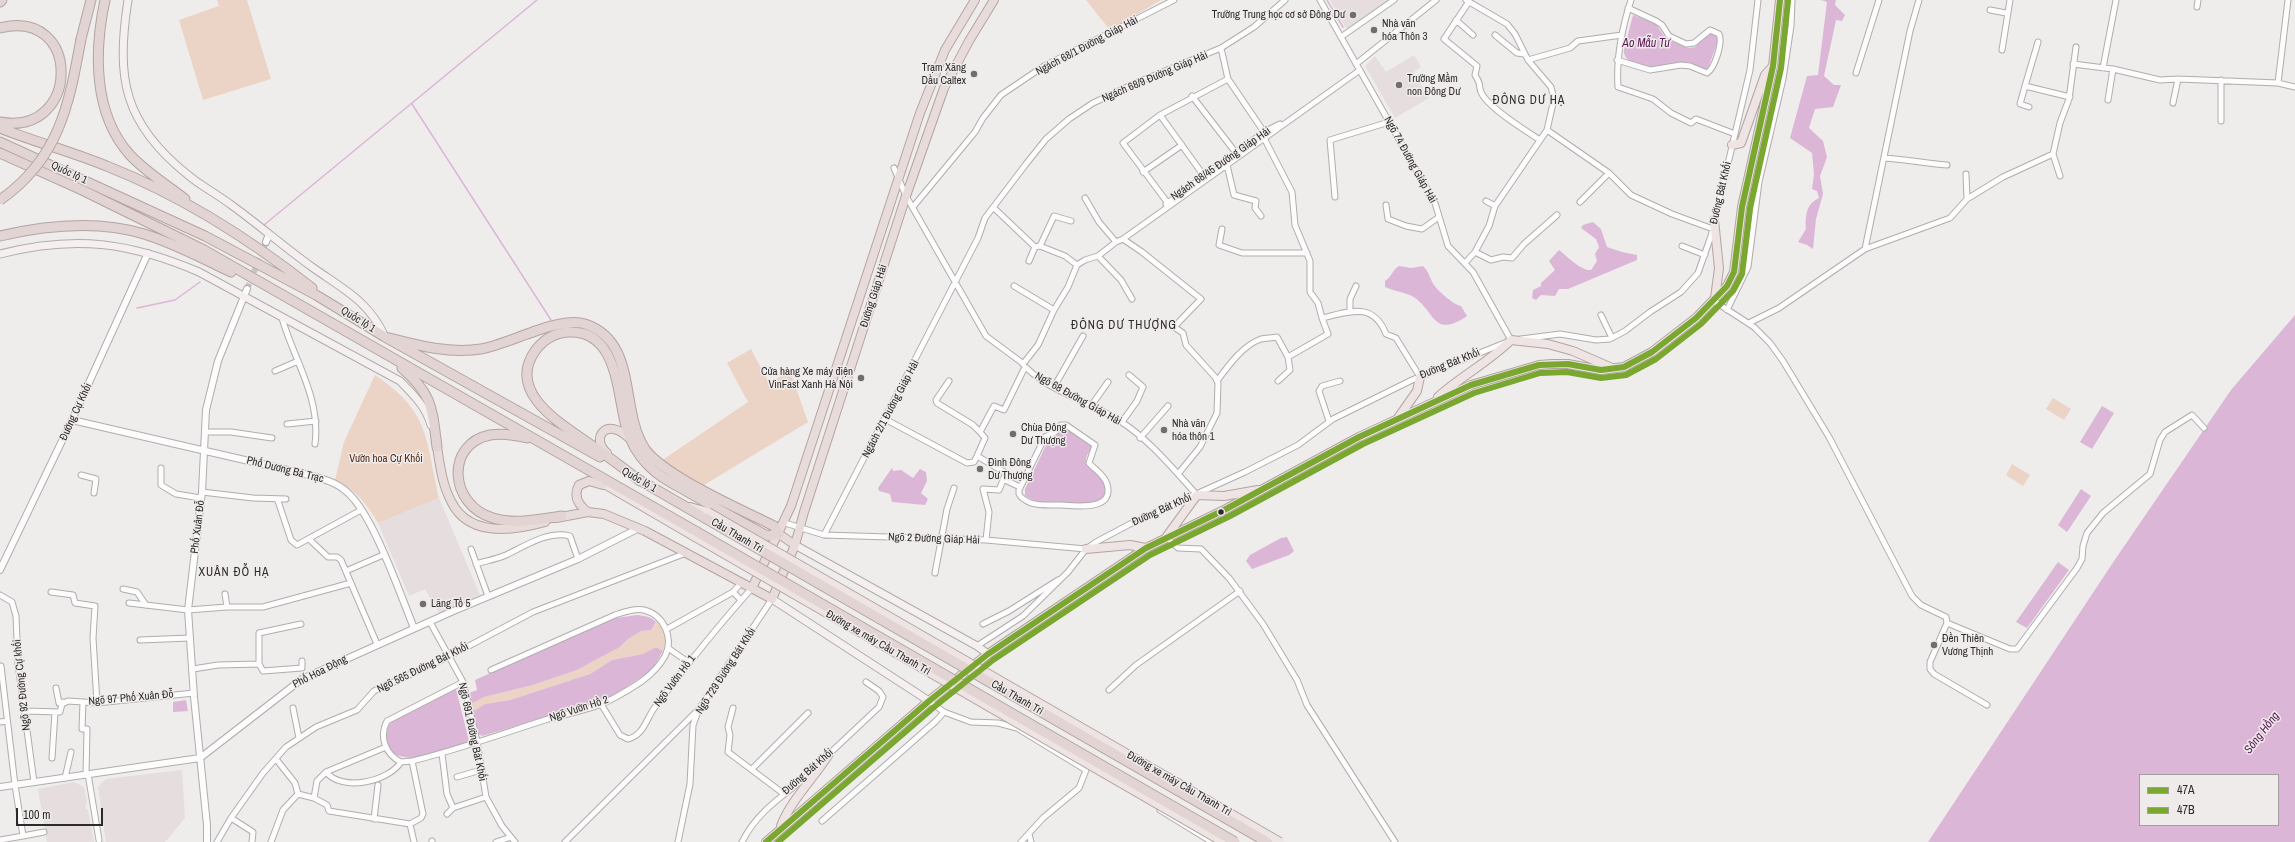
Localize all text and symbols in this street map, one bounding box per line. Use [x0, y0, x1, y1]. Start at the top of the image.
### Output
place label: Trường Trung học cơ sở Đông Dư [1212, 8, 1345, 22]
marker: Trường Trung học cơ sở Đông Dư [1348, 10, 1358, 20]
street label: Ngách 68/1 Đường Giáp Hải [1034, 13, 1140, 79]
place label: Nhà văn hóa Thôn 3 [1382, 17, 1428, 43]
marker: Nhà văn hóa Thôn 3 [1369, 25, 1379, 35]
water label: Ao Mẫu Tư [1622, 37, 1670, 51]
street label: Ngách 68/9 Đường Giáp Hải [1100, 49, 1210, 105]
place label: Trạm Xăng Dầu Caltex [921, 61, 966, 87]
marker: Trạm Xăng Dầu Caltex [969, 69, 979, 79]
place label: Trường Mầm non Đông Dư [1407, 72, 1460, 98]
marker: Trường Mầm non Đông Dư [1394, 80, 1404, 90]
district label: ĐÔNG DƯ HẠ [1493, 94, 1565, 108]
street label: Ngõ 74 Đường Giáp Hải [1381, 114, 1439, 206]
street label: Ngách 68/45 Đường Giáp Hải [1169, 125, 1273, 203]
street label: Quốc lộ 1 [49, 159, 89, 187]
street label: Đường Bát Khối [1707, 160, 1735, 226]
street label: Đường Giáp Hải [858, 263, 890, 329]
street label: Quốc lộ 1 [338, 304, 378, 336]
district label: ĐÔNG DƯ THƯỢNG [1071, 319, 1177, 333]
street label: Đường Bát Khối [1418, 346, 1482, 382]
street label: Ngách 2/1 Đường Giáp Hải [860, 358, 922, 460]
place label: Cửa hàng Xe máy điện VinFast Xanh Hà Nội [761, 365, 853, 391]
street label: Ngõ 68 Đường Giáp Hải [1032, 370, 1124, 428]
marker: Cửa hàng Xe máy điện VinFast Xanh Hà Nội [856, 373, 866, 383]
street label: Đường Cự Khối [57, 381, 95, 443]
place label: Nhà văn hóa thôn 1 [1172, 417, 1215, 443]
place label: Chùa Đông Dư Thượng [1021, 421, 1067, 447]
marker: Nhà văn hóa thôn 1 [1159, 425, 1169, 435]
marker: Chùa Đông Dư Thượng [1008, 429, 1018, 439]
park label: Vườn hoa Cự Khối [349, 452, 423, 466]
street label: Phố Dương Bá Trạc [245, 454, 325, 486]
place label: Đình Đông Dư Thượng [988, 456, 1033, 482]
marker: Đình Đông Dư Thượng [975, 464, 985, 474]
street label: Quốc lộ 1 [619, 465, 659, 495]
street label: Đường Bát Khối [1130, 491, 1194, 529]
street label: Phố Xuân Đỗ [188, 500, 208, 554]
unlabelled marker [1216, 507, 1226, 517]
street label: Cầu Thanh Trì [709, 516, 765, 556]
street label: Ngõ 2 Đường Giáp Hải [888, 531, 980, 547]
district label: XUÂN ĐỖ HẠ [198, 566, 270, 580]
place label: Lăng Tổ 5 [431, 597, 471, 611]
marker: Lăng Tổ 5 [418, 599, 428, 609]
street label: Đường xe máy Cầu Thanh Trì [823, 608, 933, 678]
street label: Ngõ 729 Đường Bát Khối [693, 625, 759, 717]
place label: Đền Thiên Vương Thịnh [1942, 632, 1993, 658]
street label: Ngõ 92 Đường Cự khối [11, 639, 33, 731]
street label: Ngõ 565 Đường Bát Khối [375, 640, 471, 696]
marker: Đền Thiên Vương Thịnh [1929, 640, 1939, 650]
street label: Phố Hoa Động [291, 653, 349, 691]
street label: Ngõ Vườn Hồ 1 [651, 653, 699, 709]
street label: Cầu Thanh Trì [989, 678, 1045, 718]
street label: Ngõ 691 Đường Bát Khối [455, 682, 489, 782]
street label: Ngõ 97 Phố Xuân Đỗ [88, 688, 174, 708]
street label: Ngõ Vườn Hồ 2 [548, 693, 610, 725]
water label: Sông Hồng [2241, 709, 2283, 757]
street label: Đường Bát Khối [780, 746, 836, 798]
street label: Đường xe máy Cầu Thanh Trì [1124, 749, 1234, 819]
legend [2139, 774, 2279, 826]
text: 47A [2177, 782, 2195, 798]
scale bar [18, 800, 105, 826]
text: 47B [2177, 802, 2195, 818]
text: 100 m [23, 807, 50, 823]

